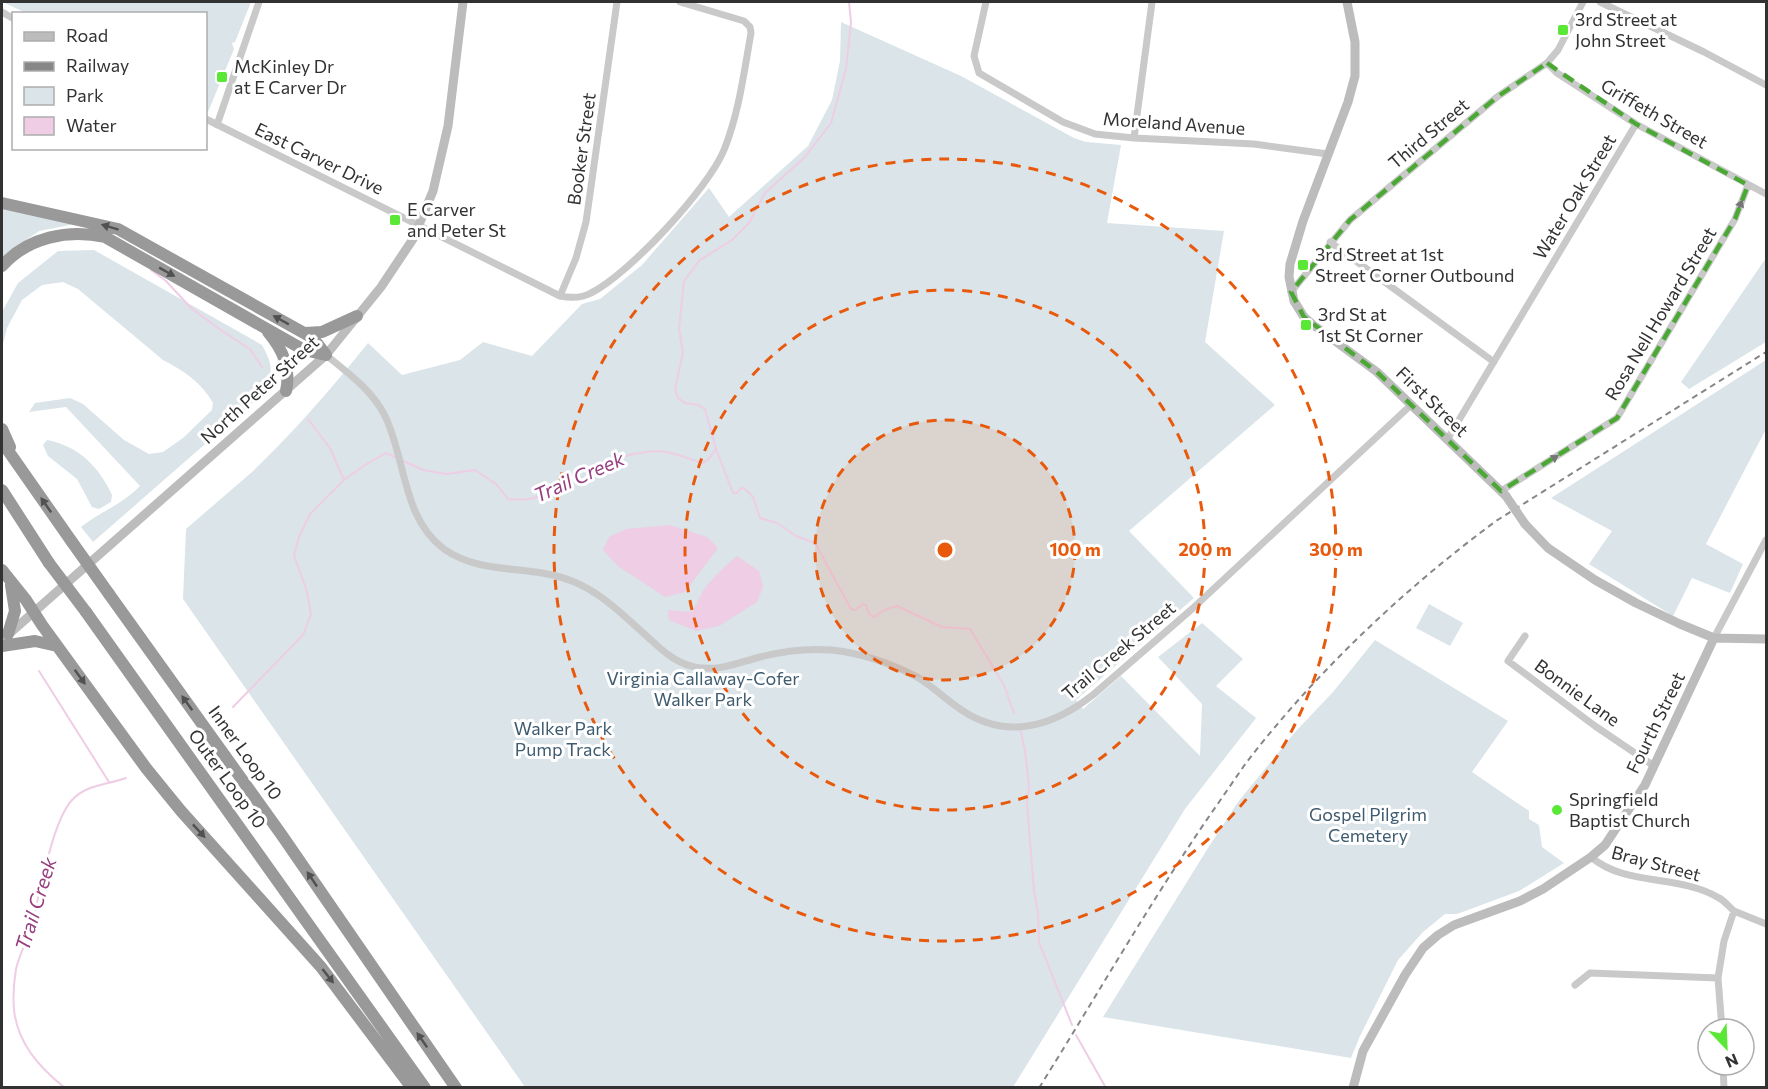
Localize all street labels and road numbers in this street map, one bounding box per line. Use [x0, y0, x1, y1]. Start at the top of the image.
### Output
street label: Griffeth Street [1597, 74, 1712, 153]
street label: Booker Street [562, 91, 600, 207]
street label: Third Street [1384, 93, 1473, 173]
street label: Moreland Avenue [1102, 107, 1246, 139]
street label: East Carver Drive [251, 117, 387, 199]
street label: Water Oak Street [1528, 130, 1620, 263]
street label: Rosa Nell Howard Street [1600, 223, 1721, 404]
street label: North Peter Street [196, 330, 323, 448]
street label: First Street [1392, 362, 1473, 441]
street label: Trail Creek Street [1057, 596, 1180, 704]
street label: Bonnie Lane [1531, 654, 1625, 731]
street label: Fourth Street [1621, 668, 1689, 777]
street label: Inner Loop 10 [204, 701, 287, 804]
street label: Outer Loop 10 [184, 724, 271, 832]
street label: Bray Street [1609, 841, 1703, 885]

